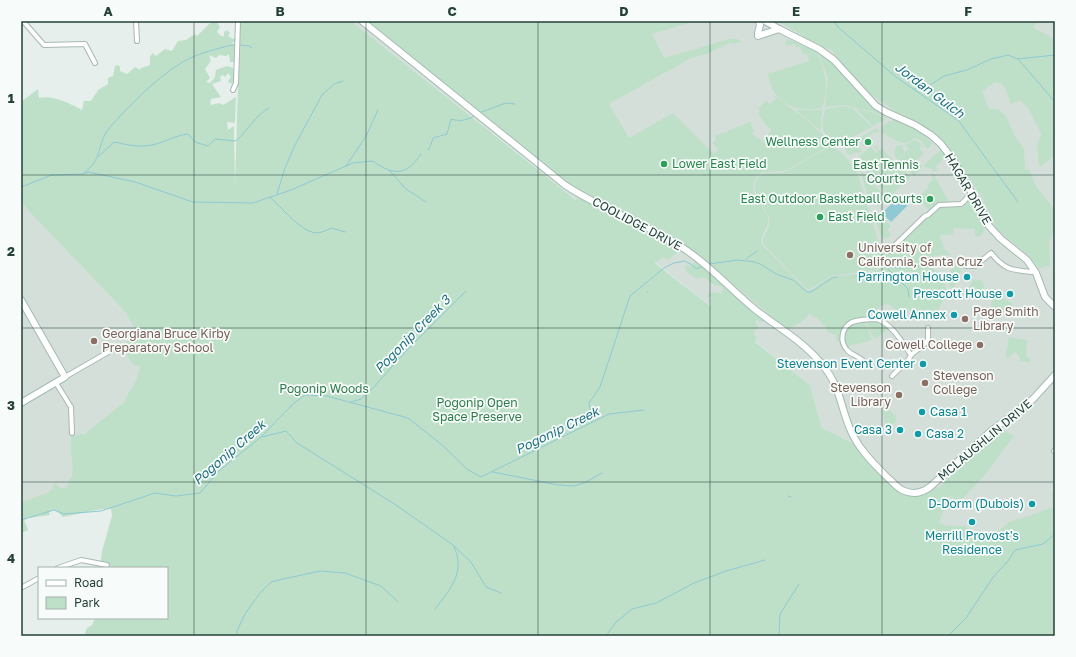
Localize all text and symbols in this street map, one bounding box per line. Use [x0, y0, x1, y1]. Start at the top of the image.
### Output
text: A [103, 3, 113, 19]
text: B [275, 3, 285, 19]
text: C [447, 3, 457, 19]
text: D [619, 3, 629, 19]
text: E [792, 3, 800, 19]
text: F [964, 3, 972, 19]
water label: Jordan Gulch [892, 59, 969, 122]
text: 1 [8, 90, 15, 106]
place label: Wellness Center [765, 134, 860, 149]
marker: Wellness Center [863, 137, 873, 147]
street label: HAGAR DRIVE [942, 150, 995, 227]
place label: Lower East Field [672, 156, 767, 171]
park label: East Tennis Courts [853, 157, 919, 186]
marker: Lower East Field [659, 159, 669, 169]
place label: East Outdoor Basketball Courts [740, 191, 922, 206]
street label: COOLIDGE DRIVE [590, 194, 685, 254]
marker: East Outdoor Basketball Courts [925, 194, 935, 204]
place label: East Field [828, 209, 885, 224]
marker: East Field [815, 212, 825, 222]
place label: University of California, Santa Cruz [858, 240, 983, 269]
text: 2 [7, 243, 15, 259]
marker: University of California, Santa Cruz [845, 250, 855, 260]
place label: Parrington House [858, 269, 959, 284]
marker: Parrington House [962, 272, 972, 282]
place label: Prescott House [913, 286, 1002, 301]
marker: Prescott House [1005, 289, 1015, 299]
water label: Pogonip Creek 3 [371, 291, 454, 376]
place label: Page Smith Library [973, 304, 1039, 333]
place label: Cowell Annex [867, 307, 946, 322]
marker: Cowell Annex [949, 310, 959, 320]
marker: Page Smith Library [960, 314, 970, 324]
place label: Georgiana Bruce Kirby Preparatory School [102, 326, 231, 355]
marker: Georgiana Bruce Kirby Preparatory School [89, 336, 99, 346]
place label: Cowell College [885, 337, 972, 352]
marker: Cowell College [975, 340, 985, 350]
place label: Stevenson Event Center [777, 356, 915, 371]
marker: Stevenson Event Center [918, 359, 928, 369]
place label: Stevenson College [933, 368, 994, 397]
marker: Stevenson College [920, 378, 930, 388]
place label: Stevenson Library [830, 380, 891, 409]
park label: Pogonip Woods [279, 381, 369, 396]
marker: Stevenson Library [894, 390, 904, 400]
park label: Pogonip Open Space Preserve [432, 395, 522, 424]
street label: MCLAUGHLIN DRIVE [935, 396, 1035, 483]
text: 3 [7, 397, 15, 413]
water label: Pogonip Creek [513, 402, 603, 457]
place label: Casa 1 [930, 404, 967, 419]
marker: Casa 1 [917, 407, 927, 417]
water label: Pogonip Creek [189, 415, 270, 488]
place label: Casa 3 [854, 422, 892, 437]
marker: Casa 3 [895, 425, 905, 435]
place label: Casa 2 [926, 426, 964, 441]
marker: Casa 2 [913, 429, 923, 439]
place label: D-Dorm (Dubois) [928, 496, 1024, 511]
marker: D-Dorm (Dubois) [1027, 499, 1037, 509]
marker: Merrill Provost's Residence [967, 517, 977, 527]
place label: Merrill Provost's Residence [925, 528, 1019, 557]
text: 4 [7, 550, 15, 566]
legend [38, 567, 168, 619]
text: Road [74, 575, 103, 590]
text: Park [74, 595, 100, 610]

